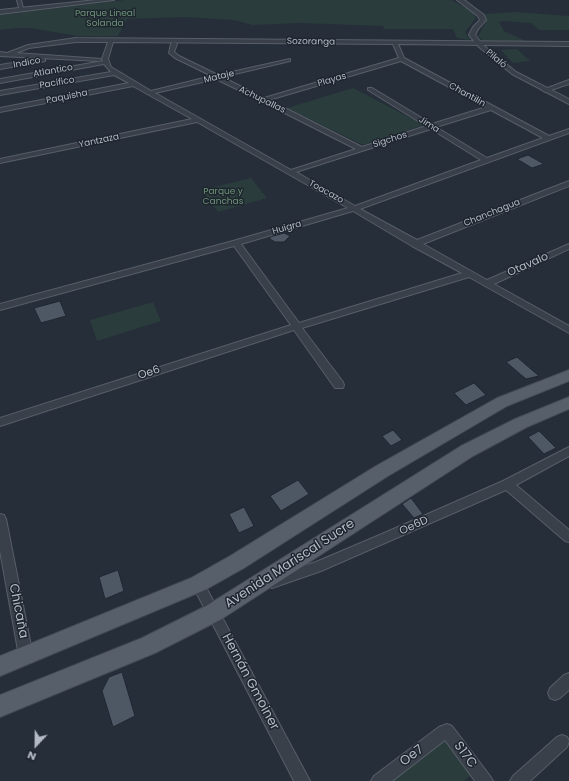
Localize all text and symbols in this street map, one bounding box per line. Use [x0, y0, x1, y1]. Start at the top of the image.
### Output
park label: Parque Lineal Solanda [75, 9, 135, 30]
street label: Sozoranga [287, 36, 335, 48]
street label: Pilaló [483, 47, 509, 71]
street label: Indico [13, 55, 41, 71]
street label: Atlantico [32, 62, 74, 80]
street label: Mataje [203, 68, 235, 86]
street label: Playas [316, 71, 348, 89]
street label: Pacifico [39, 75, 75, 91]
street label: Chantilin [447, 81, 487, 109]
street label: Achupallas [237, 84, 287, 116]
street label: Paquisha [45, 88, 89, 106]
street label: Jima [417, 115, 441, 135]
street label: Sigchos [372, 129, 408, 151]
street label: Yantzaza [78, 131, 120, 151]
street label: Toacazo [307, 178, 345, 206]
park label: Parque y Canchas [203, 187, 243, 208]
street label: Chanchagua [462, 197, 522, 229]
street label: Huigra [271, 219, 303, 237]
street label: Otavalo [505, 250, 551, 280]
street label: Oe6 [136, 363, 162, 383]
street label: Oe6D [398, 514, 430, 538]
street label: Avenida Mariscal Sucre [222, 516, 358, 612]
street label: Chicaña [5, 582, 31, 640]
street label: Hernán Gmoiner [218, 631, 282, 733]
north arrow [16, 725, 56, 765]
street label: S17C [450, 739, 480, 771]
street label: Oe7 [397, 742, 427, 770]
text: N [25, 747, 38, 765]

